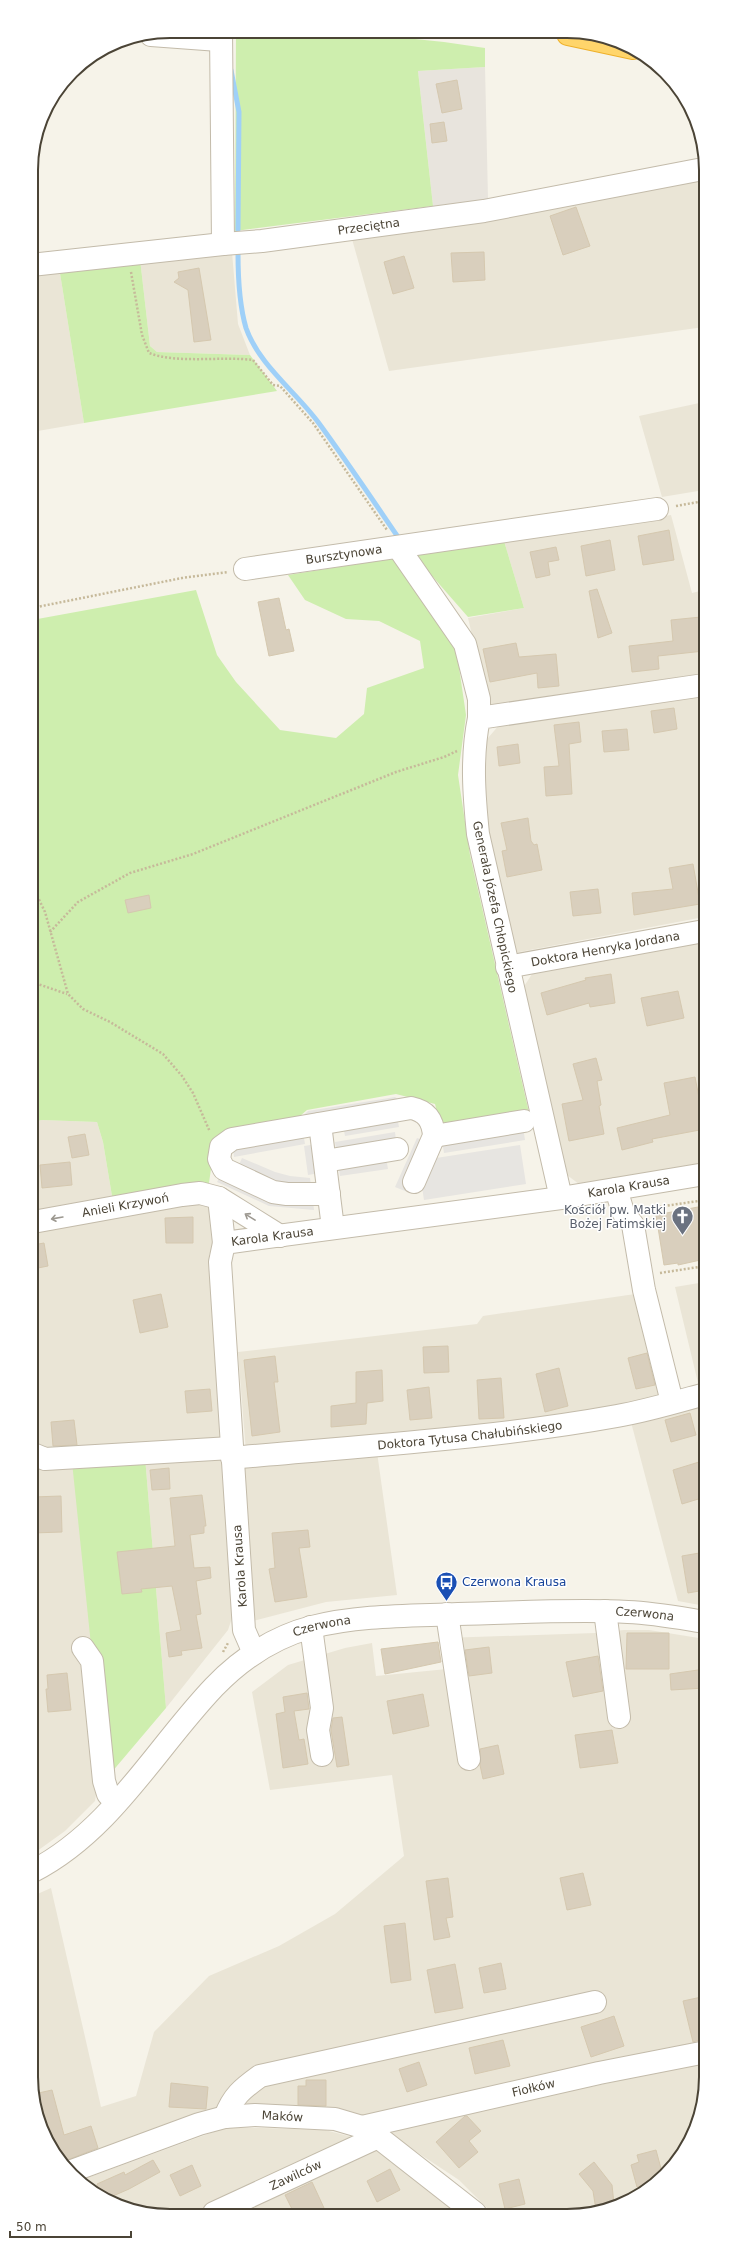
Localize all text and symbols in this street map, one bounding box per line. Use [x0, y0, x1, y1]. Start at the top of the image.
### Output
street label: Przeciętna [337, 215, 401, 238]
street label: Bursztynowa [305, 542, 383, 567]
street label: Generała Józefa Chłopickiego [470, 820, 520, 994]
street label: Doktora Henryka Jordana [530, 929, 681, 970]
street label: Karola Krausa [587, 1173, 671, 1200]
street label: Anieli Krzywoń [81, 1190, 170, 1220]
place label: Kościół pw. Matki Bożej Fatimskiej [564, 1203, 666, 1231]
church icon: Kościół pw. Matki Bożej Fatimskiej [669, 1204, 695, 1237]
one-way arrow [244, 1212, 256, 1220]
one-way arrow [51, 1214, 64, 1222]
street label: Karola Krausa [230, 1224, 314, 1249]
street label: Doktora Tytusa Chałubińskiego [377, 1418, 563, 1452]
street label: Karola Krausa [230, 1524, 250, 1608]
bus stop icon: Czerwona Krausa [434, 1569, 460, 1602]
place label: Czerwona Krausa [462, 1575, 566, 1589]
street label: Czerwona [615, 1604, 675, 1624]
street label: Czerwona [291, 1613, 352, 1640]
street label: Fiołków [511, 2076, 557, 2100]
street label: Maków [261, 2108, 304, 2124]
street label: Zawilców [267, 2157, 324, 2193]
scale bar [10, 2213, 131, 2239]
text: 50 m [16, 2220, 47, 2234]

